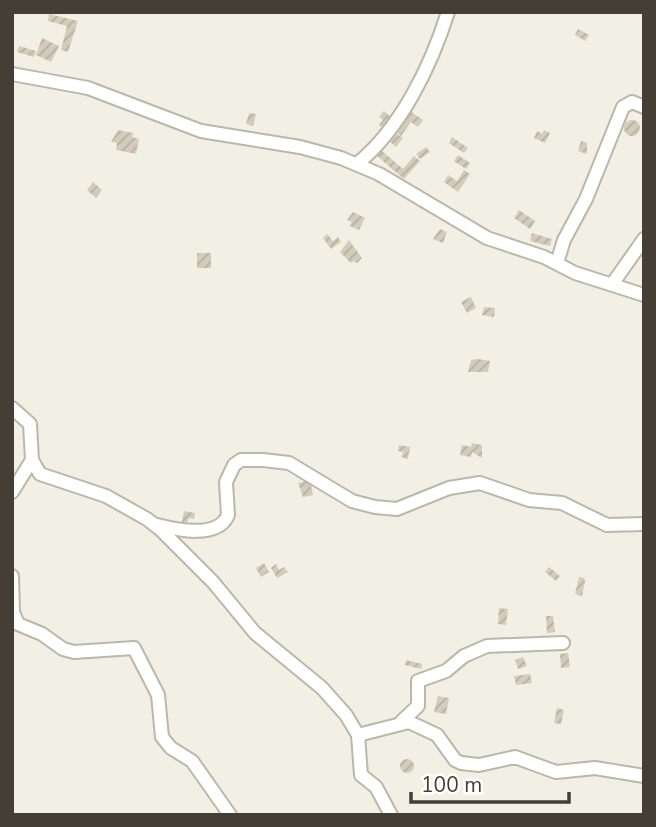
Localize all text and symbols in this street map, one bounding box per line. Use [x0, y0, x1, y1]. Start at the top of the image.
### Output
scale bar [411, 760, 568, 804]
text: 100 m [421, 771, 482, 799]

